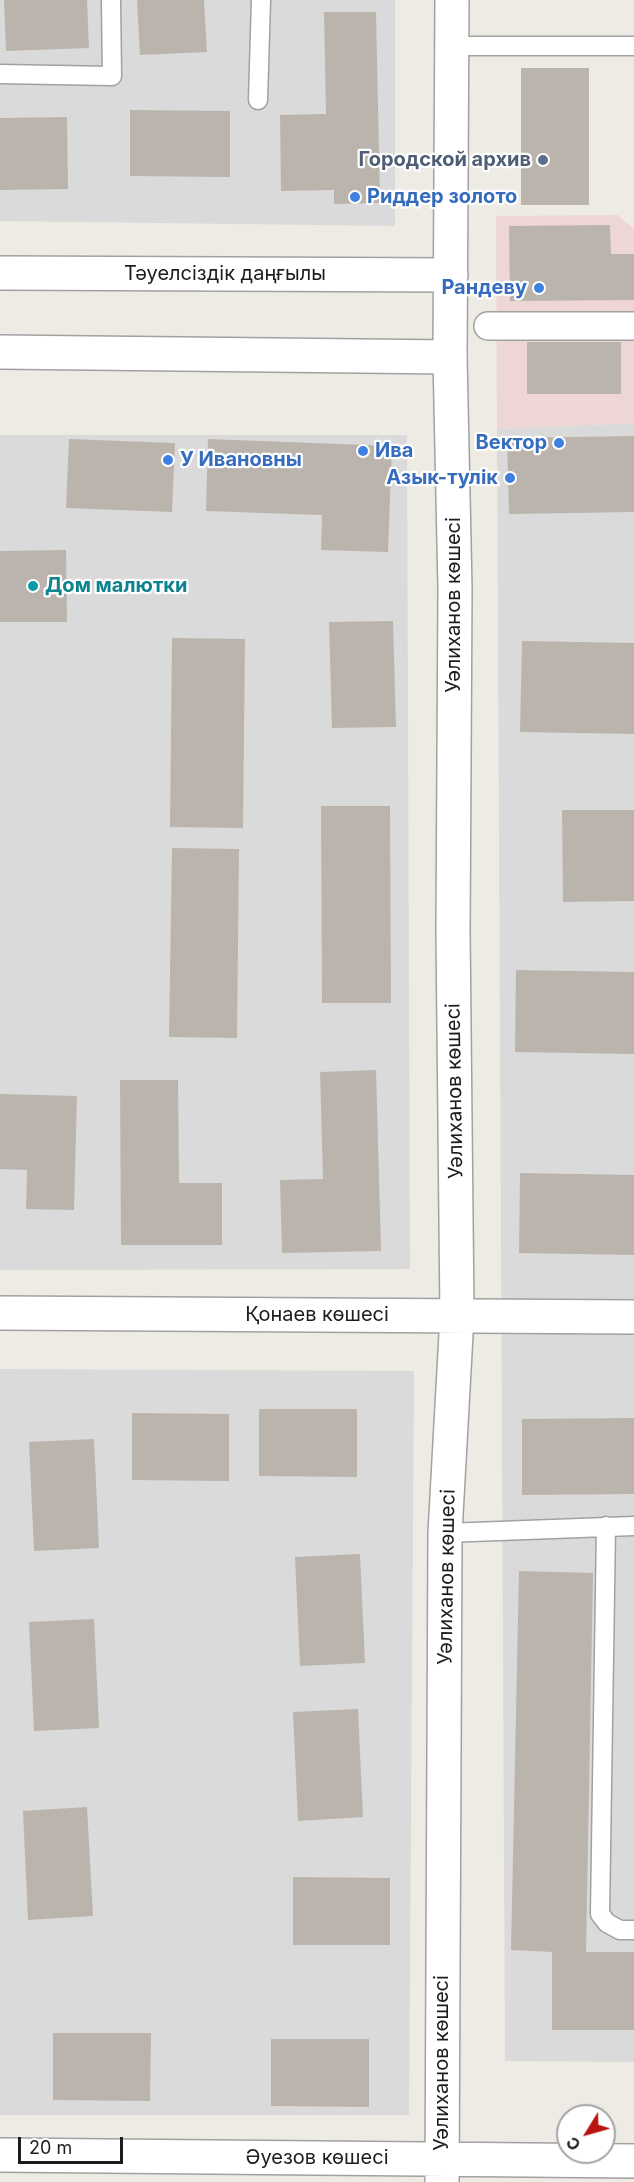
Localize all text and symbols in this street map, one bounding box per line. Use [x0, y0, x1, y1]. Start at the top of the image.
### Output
place label: Городской архив [359, 148, 531, 172]
marker: Городской архив [536, 153, 550, 167]
place label: Риддер золото [367, 185, 517, 209]
marker: Риддер золото [348, 190, 362, 204]
street label: Тәуелсіздік даңғылы [124, 262, 326, 286]
place label: Рандеву [441, 276, 527, 300]
marker: Рандеву [532, 281, 546, 295]
place label: Вектор [476, 431, 547, 455]
marker: Вектор [552, 436, 566, 450]
place label: Ива [375, 439, 413, 463]
marker: Ива [356, 444, 370, 458]
place label: У Ивановны [180, 448, 302, 472]
marker: У Ивановны [161, 453, 175, 467]
place label: Азык-тулiк [386, 466, 498, 490]
marker: Азык-тулiк [503, 471, 517, 485]
street label: Уәлиханов көшесі [442, 517, 466, 693]
place label: Дом малютки [45, 574, 187, 598]
marker: Дом малютки [26, 579, 40, 593]
street label: Уәлиханов көшесі [441, 1003, 469, 1179]
street label: Қонаев көшесі [245, 1303, 389, 1327]
street label: Уәлиханов көшесі [433, 1489, 461, 1665]
street label: Уәлиханов көшесі [430, 1975, 454, 2151]
north arrow [556, 2104, 616, 2164]
scale bar [21, 2125, 126, 2163]
text: С [562, 2133, 585, 2154]
text: 20 m [29, 2137, 72, 2158]
street label: Әуезов көшесі [246, 2146, 388, 2170]

